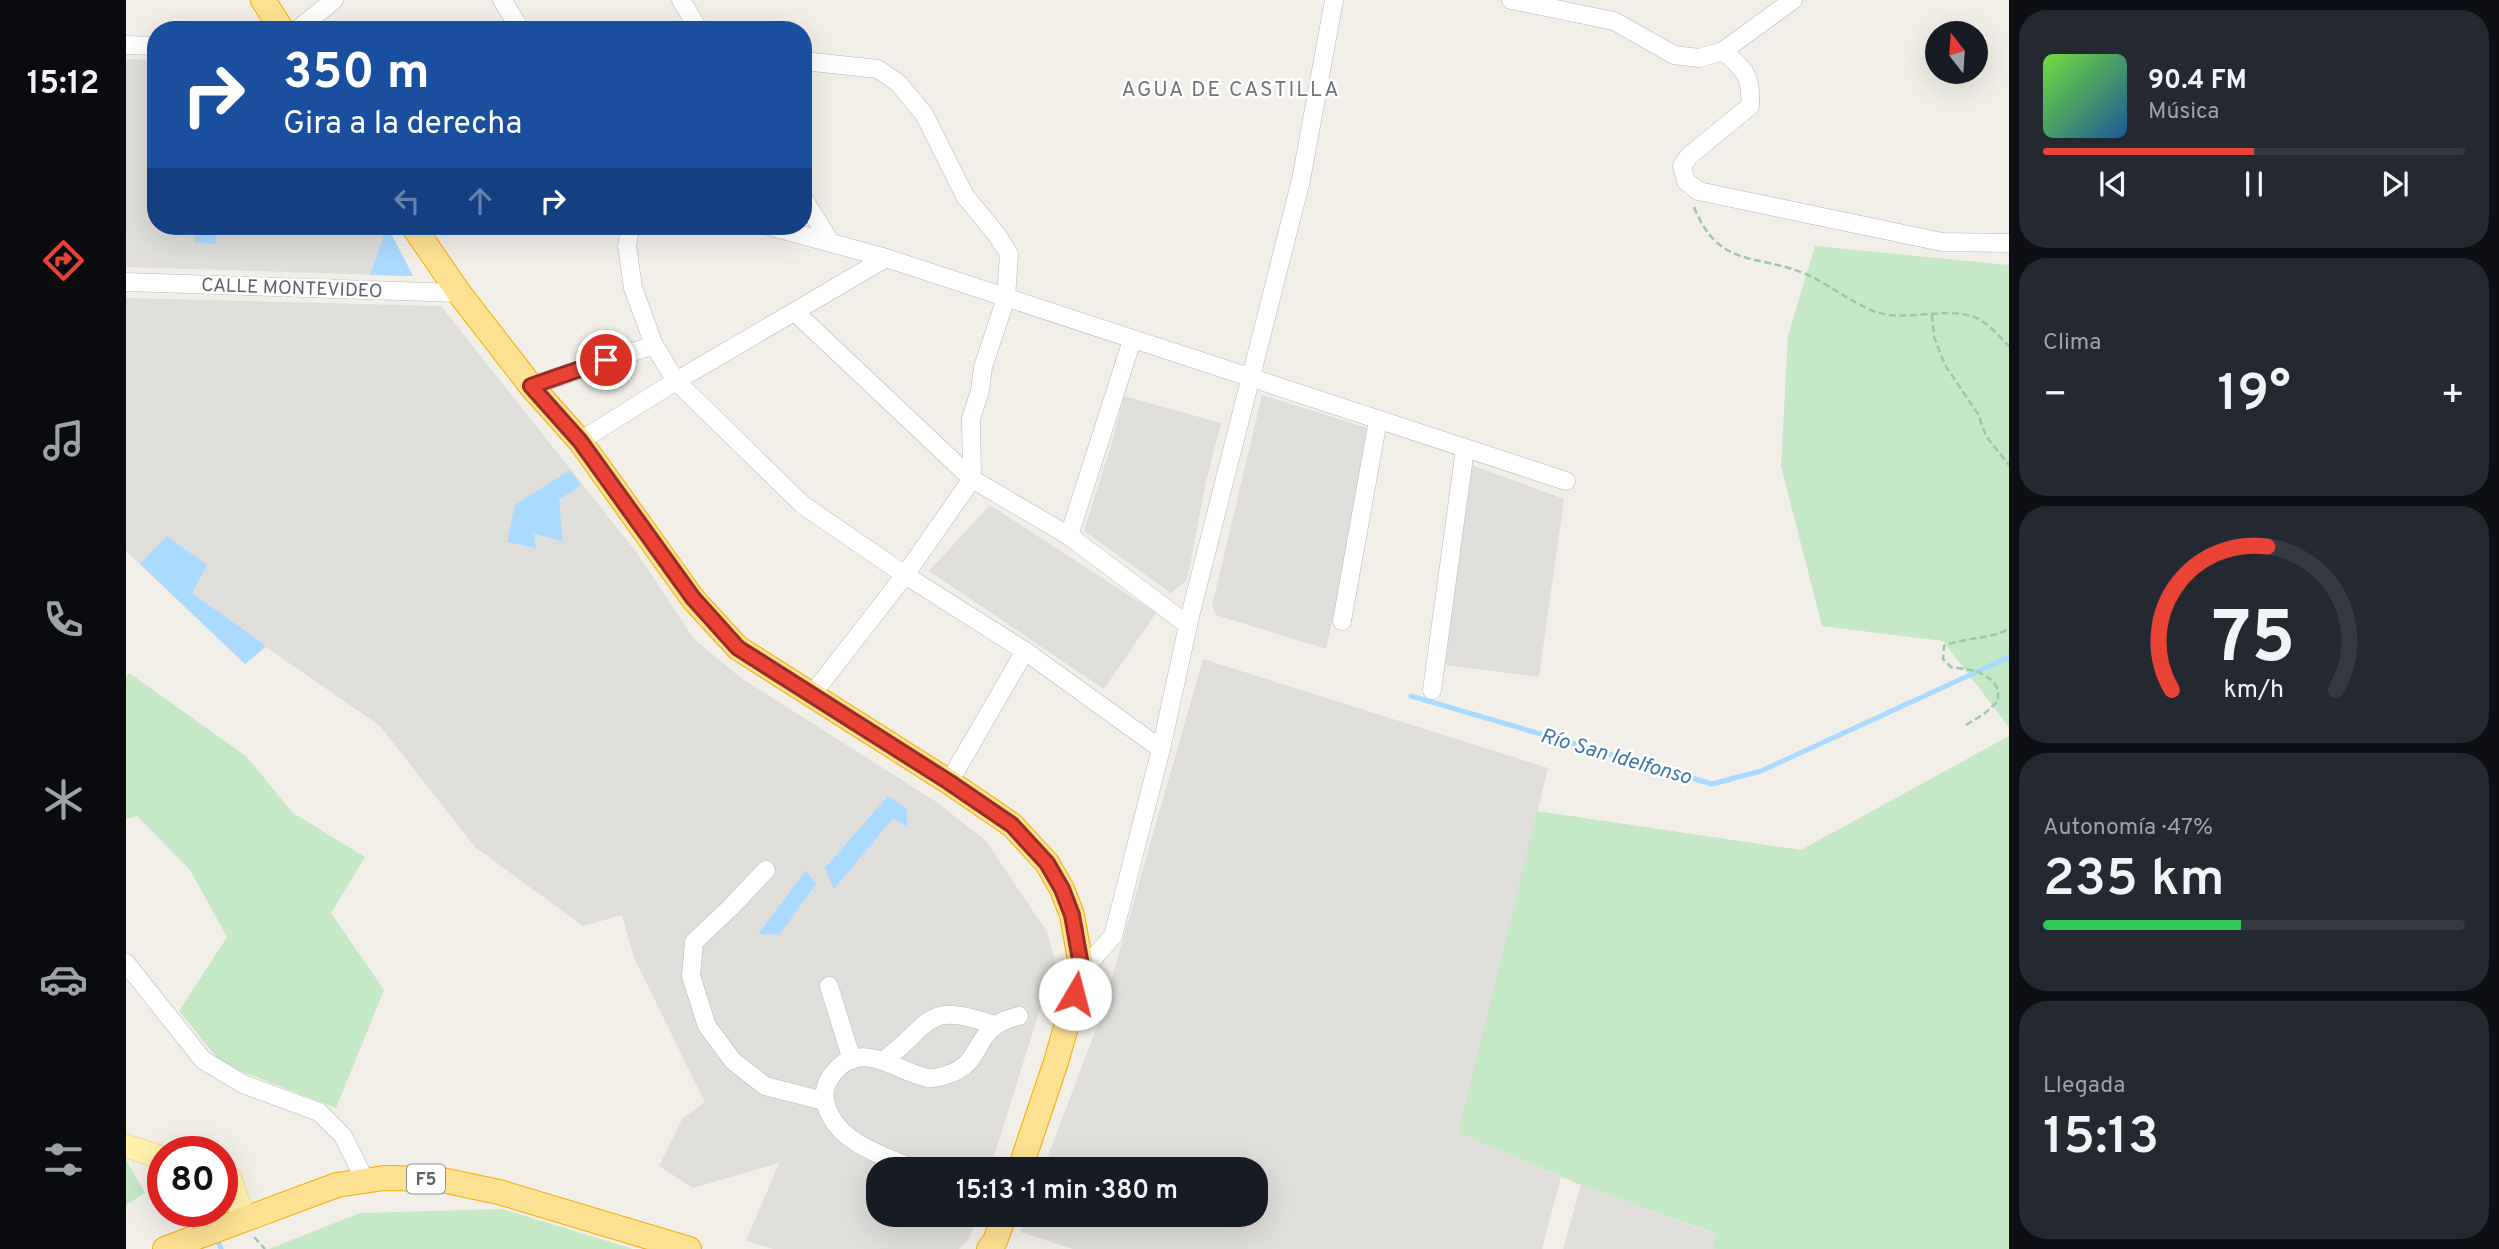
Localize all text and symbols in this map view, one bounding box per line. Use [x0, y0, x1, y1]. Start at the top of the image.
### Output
north arrow [1925, 21, 1988, 84]
map controls [1925, 21, 1988, 84]
text: 350 m [283, 44, 430, 106]
icon: right [168, 49, 259, 140]
text: 15:12 [27, 65, 99, 105]
text: 90.4 FM [2148, 65, 2247, 98]
district label: AGUA DE CASTILLA [1122, 77, 1340, 104]
text: Música [2148, 98, 2219, 127]
text: Gira a la derecha [283, 105, 522, 145]
icon: previous [2094, 165, 2132, 203]
icon: pause [2235, 165, 2273, 203]
icon: next [2376, 165, 2414, 203]
icon: left [388, 182, 426, 220]
icon: ahead [461, 182, 499, 220]
icon: right [534, 182, 572, 220]
icon: directions [39, 236, 88, 285]
street label: CALLE MONTEVIDEO [201, 274, 383, 304]
text: Clima [2043, 329, 2101, 358]
pin [576, 330, 636, 390]
icon: arrive [587, 341, 625, 379]
text: 19° [2217, 363, 2291, 429]
text: − [2043, 372, 2068, 421]
text: + [2440, 372, 2465, 421]
icon: music [39, 416, 88, 465]
icon: phone [39, 595, 88, 644]
text: 75 [2212, 597, 2296, 689]
text: km/h [2224, 675, 2284, 707]
water label: Río San Idelfonso [1537, 723, 1695, 792]
icon: climate [39, 775, 88, 824]
text: Autonomía · 47% [2043, 814, 2213, 843]
text: 235 km [2043, 848, 2225, 914]
icon: car [39, 955, 88, 1004]
position arrow [1038, 957, 1112, 1031]
text: Llegada [2043, 1072, 2125, 1101]
text: 15:13 [2043, 1106, 2159, 1172]
icon: filters [39, 1135, 88, 1184]
speed limit sign: 80 [147, 1136, 238, 1227]
road number: F5 [407, 1164, 445, 1194]
text: 15:13 · 1 min · 380 m [956, 1175, 1178, 1208]

